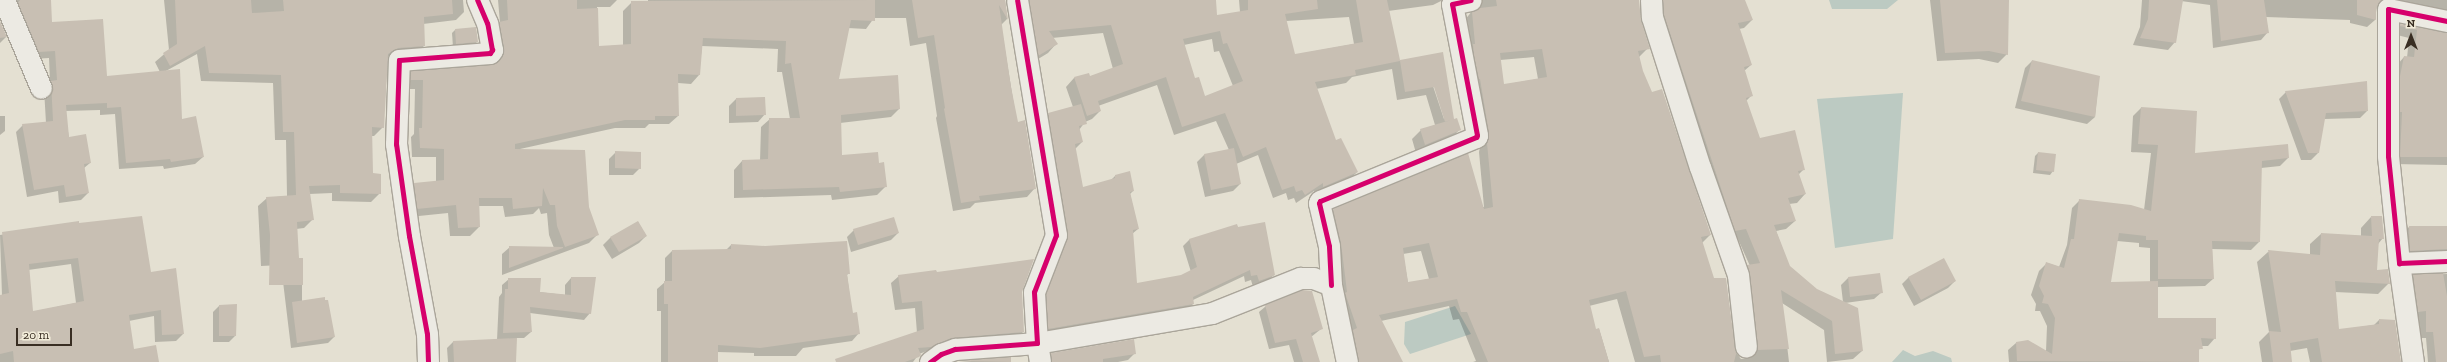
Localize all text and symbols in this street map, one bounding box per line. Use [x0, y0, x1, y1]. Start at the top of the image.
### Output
north arrow [2391, 16, 2431, 56]
text: N [2407, 17, 2415, 30]
scale bar [18, 320, 74, 346]
text: 20 m [23, 328, 49, 342]

